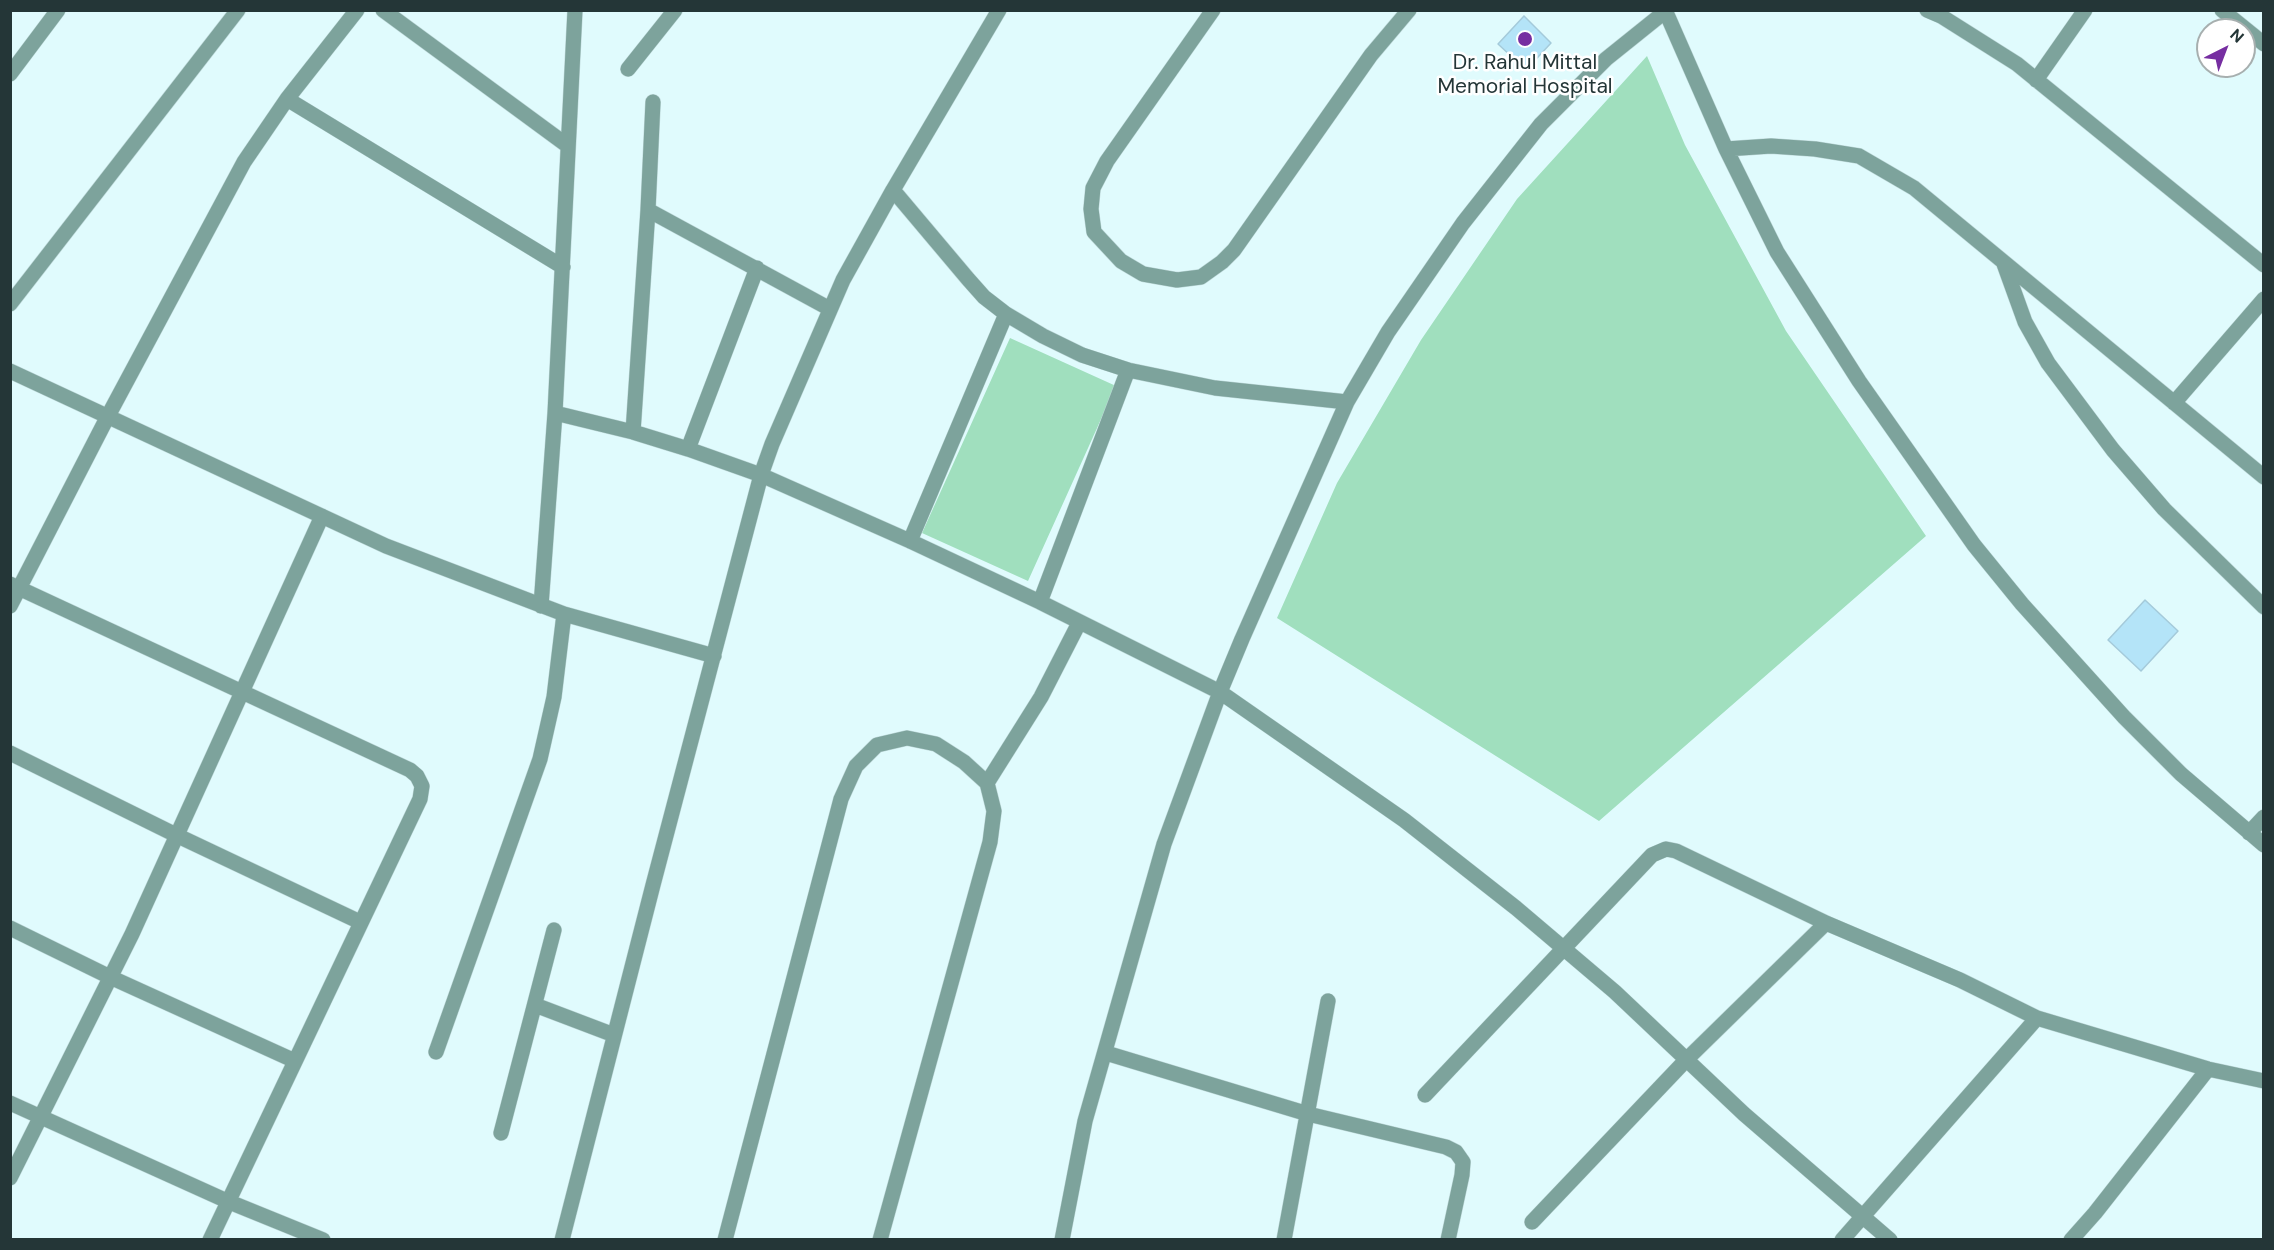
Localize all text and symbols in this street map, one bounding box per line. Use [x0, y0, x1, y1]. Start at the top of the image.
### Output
north arrow [2196, 18, 2256, 78]
text: N [2226, 24, 2248, 47]
marker: Dr. Rahul Mittal Memorial Hospital [1516, 30, 1534, 48]
place label: Dr. Rahul Mittal Memorial Hospital [1437, 50, 1613, 100]

